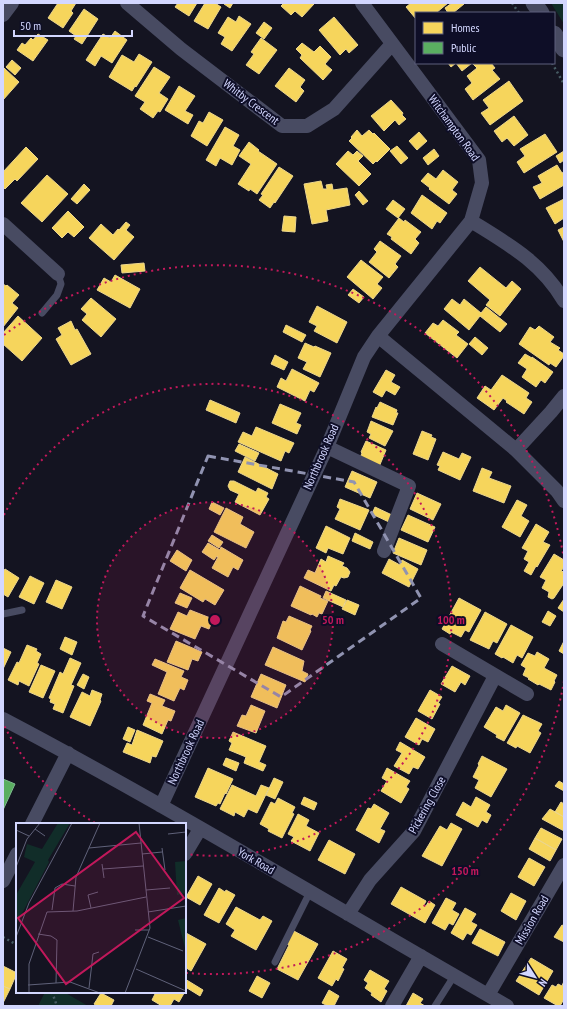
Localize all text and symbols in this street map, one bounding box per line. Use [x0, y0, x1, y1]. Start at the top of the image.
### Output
scale bar [14, 12, 132, 38]
legend [415, 12, 555, 64]
text: 50 m [20, 18, 41, 33]
text: Homes [451, 20, 479, 35]
text: Public [451, 40, 477, 55]
street label: Whitby Crescent [220, 76, 283, 128]
street label: Witchampton Road [425, 92, 483, 164]
street label: Northbrook Road [299, 422, 342, 492]
text: 50 m [322, 612, 344, 627]
text: 100 m [437, 612, 465, 627]
centre of rings [208, 613, 222, 627]
street label: Northbrook Road [164, 717, 207, 787]
street label: Pickering Close [405, 773, 448, 836]
inset map [16, 823, 186, 993]
street label: York Road [235, 844, 278, 877]
text: 150 m [451, 863, 479, 878]
street label: Mission Road [511, 892, 552, 947]
north arrow [515, 957, 555, 997]
text: N [536, 976, 551, 989]

